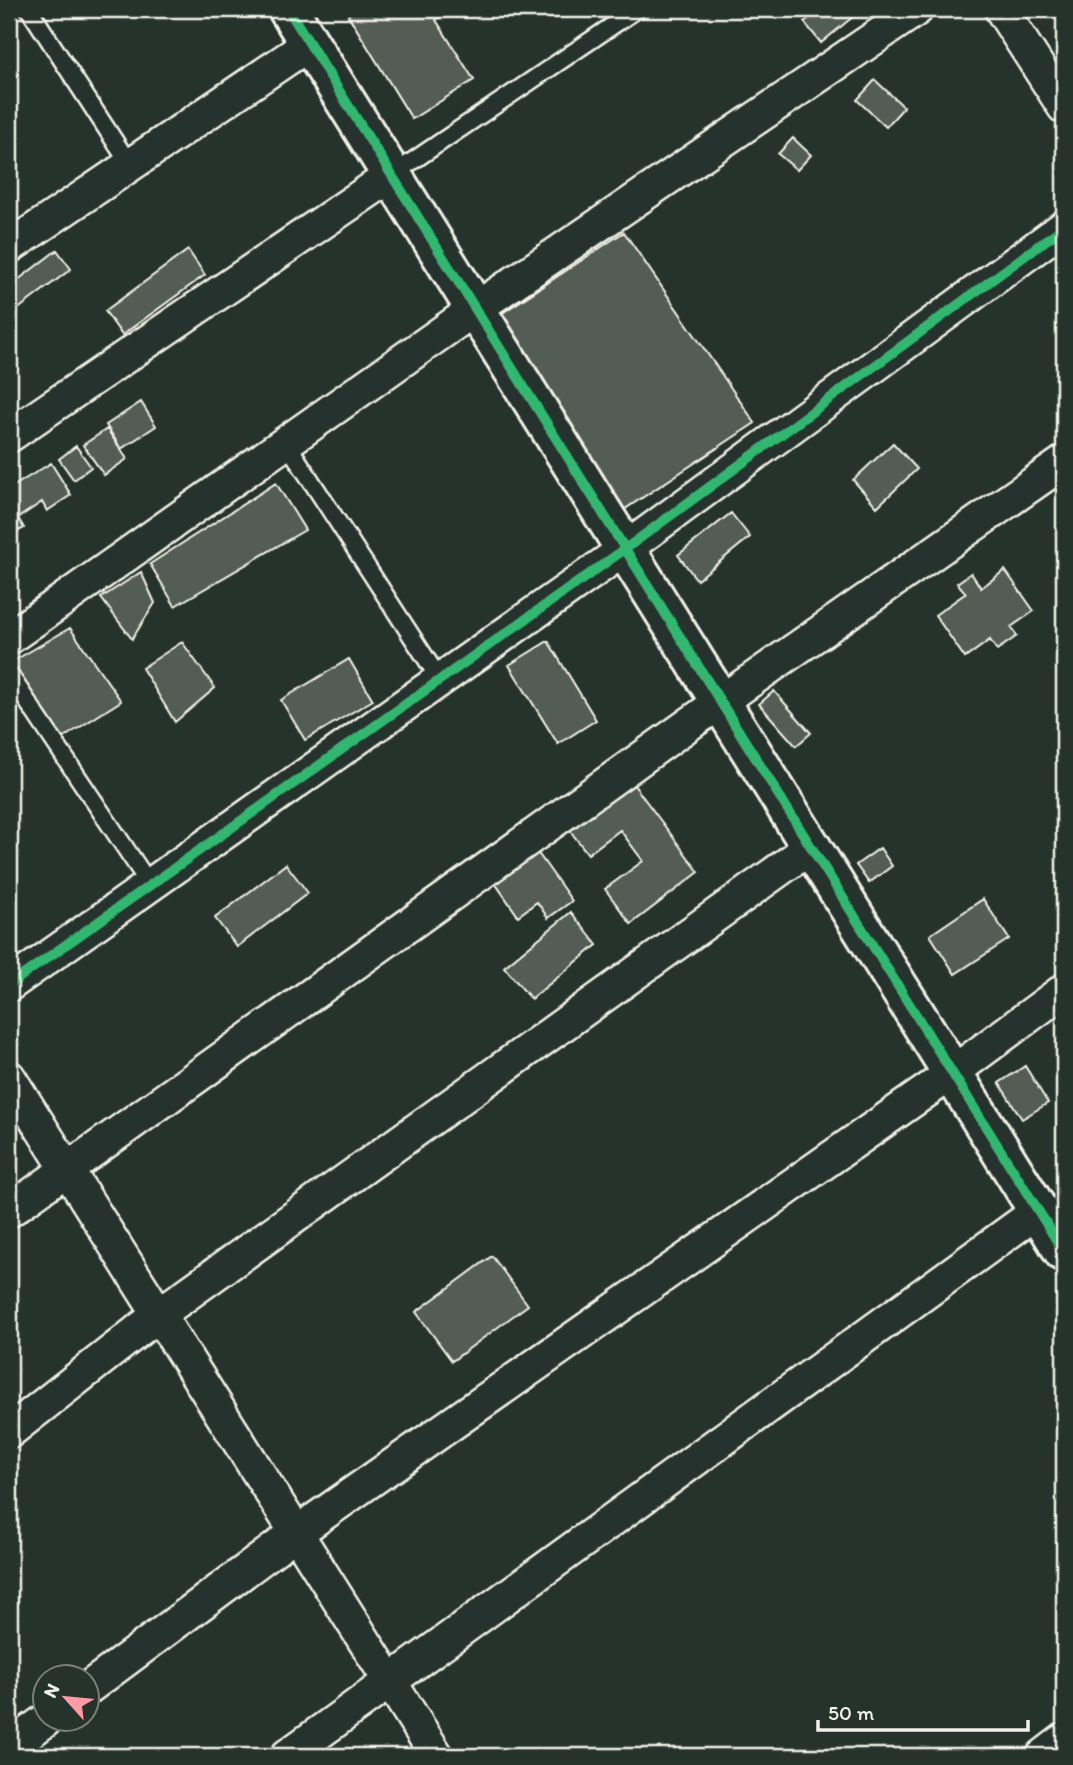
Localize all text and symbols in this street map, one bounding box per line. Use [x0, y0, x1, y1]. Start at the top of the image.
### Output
north arrow [32, 1664, 102, 1734]
text: N [38, 1680, 64, 1701]
scale bar [818, 1688, 1028, 1732]
text: 50 m [828, 1700, 875, 1725]

